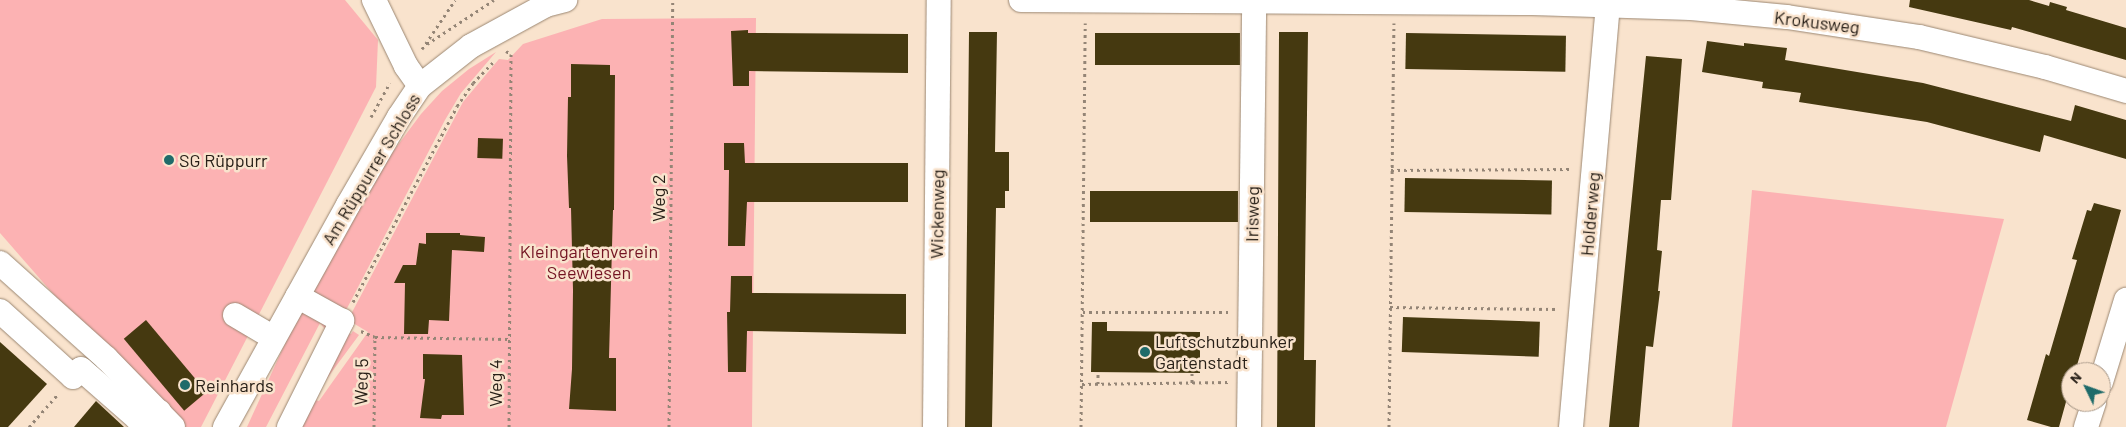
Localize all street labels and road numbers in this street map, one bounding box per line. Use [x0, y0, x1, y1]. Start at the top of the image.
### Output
street label: Krokusweg [1773, 6, 1861, 38]
street label: Am Rüppurrer Schloss [317, 89, 425, 249]
street label: Wickenweg [925, 169, 949, 259]
street label: Holderweg [1576, 171, 1604, 257]
street label: Weg 2 [647, 174, 669, 222]
street label: Irisweg [1241, 186, 1263, 242]
street label: Weg 5 [350, 358, 372, 406]
street label: Weg 4 [484, 359, 506, 407]

